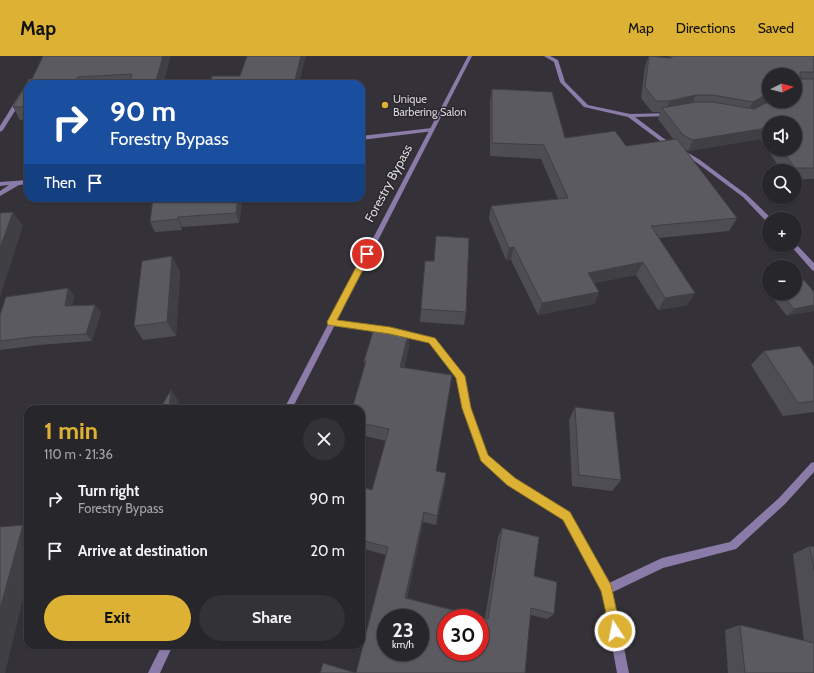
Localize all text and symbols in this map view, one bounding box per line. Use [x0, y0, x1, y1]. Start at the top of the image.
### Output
text: Map [20, 17, 56, 40]
text: Map [628, 19, 654, 37]
text: Directions [676, 19, 736, 37]
text: Saved [758, 19, 794, 37]
north arrow [762, 68, 802, 108]
map controls [762, 68, 802, 300]
place label: Unique Barbering Salon [393, 92, 466, 119]
text: 90 m [110, 94, 176, 128]
icon: right [44, 96, 96, 148]
marker: Unique Barbering Salon [380, 100, 390, 110]
button: sound [762, 116, 802, 156]
text: Forestry Bypass [110, 128, 229, 150]
street label: Forestry Bypass [361, 141, 415, 225]
button: search [762, 164, 802, 204]
icon: arrive [84, 172, 106, 194]
text: Then [44, 174, 76, 192]
button: + [762, 212, 802, 252]
pin [350, 237, 384, 271]
icon: arrive [356, 243, 378, 265]
button: − [762, 260, 802, 300]
text: 1 min [44, 416, 98, 445]
button: close [303, 418, 345, 460]
text: 110 m · 21:36 [44, 446, 113, 462]
text: Turn right [78, 482, 139, 500]
icon: right [44, 488, 66, 510]
text: 90 m [309, 490, 345, 508]
text: Forestry Bypass [78, 500, 164, 516]
icon: arrive [44, 540, 66, 562]
text: Arrive at destination [78, 542, 208, 560]
text: 20 m [310, 542, 345, 560]
button: Exit [44, 595, 191, 641]
button: Share [199, 595, 345, 641]
speed limit sign: 30 [437, 609, 489, 661]
position arrow [594, 610, 636, 652]
text: 23 [392, 618, 414, 642]
text: km/h [392, 638, 414, 651]

